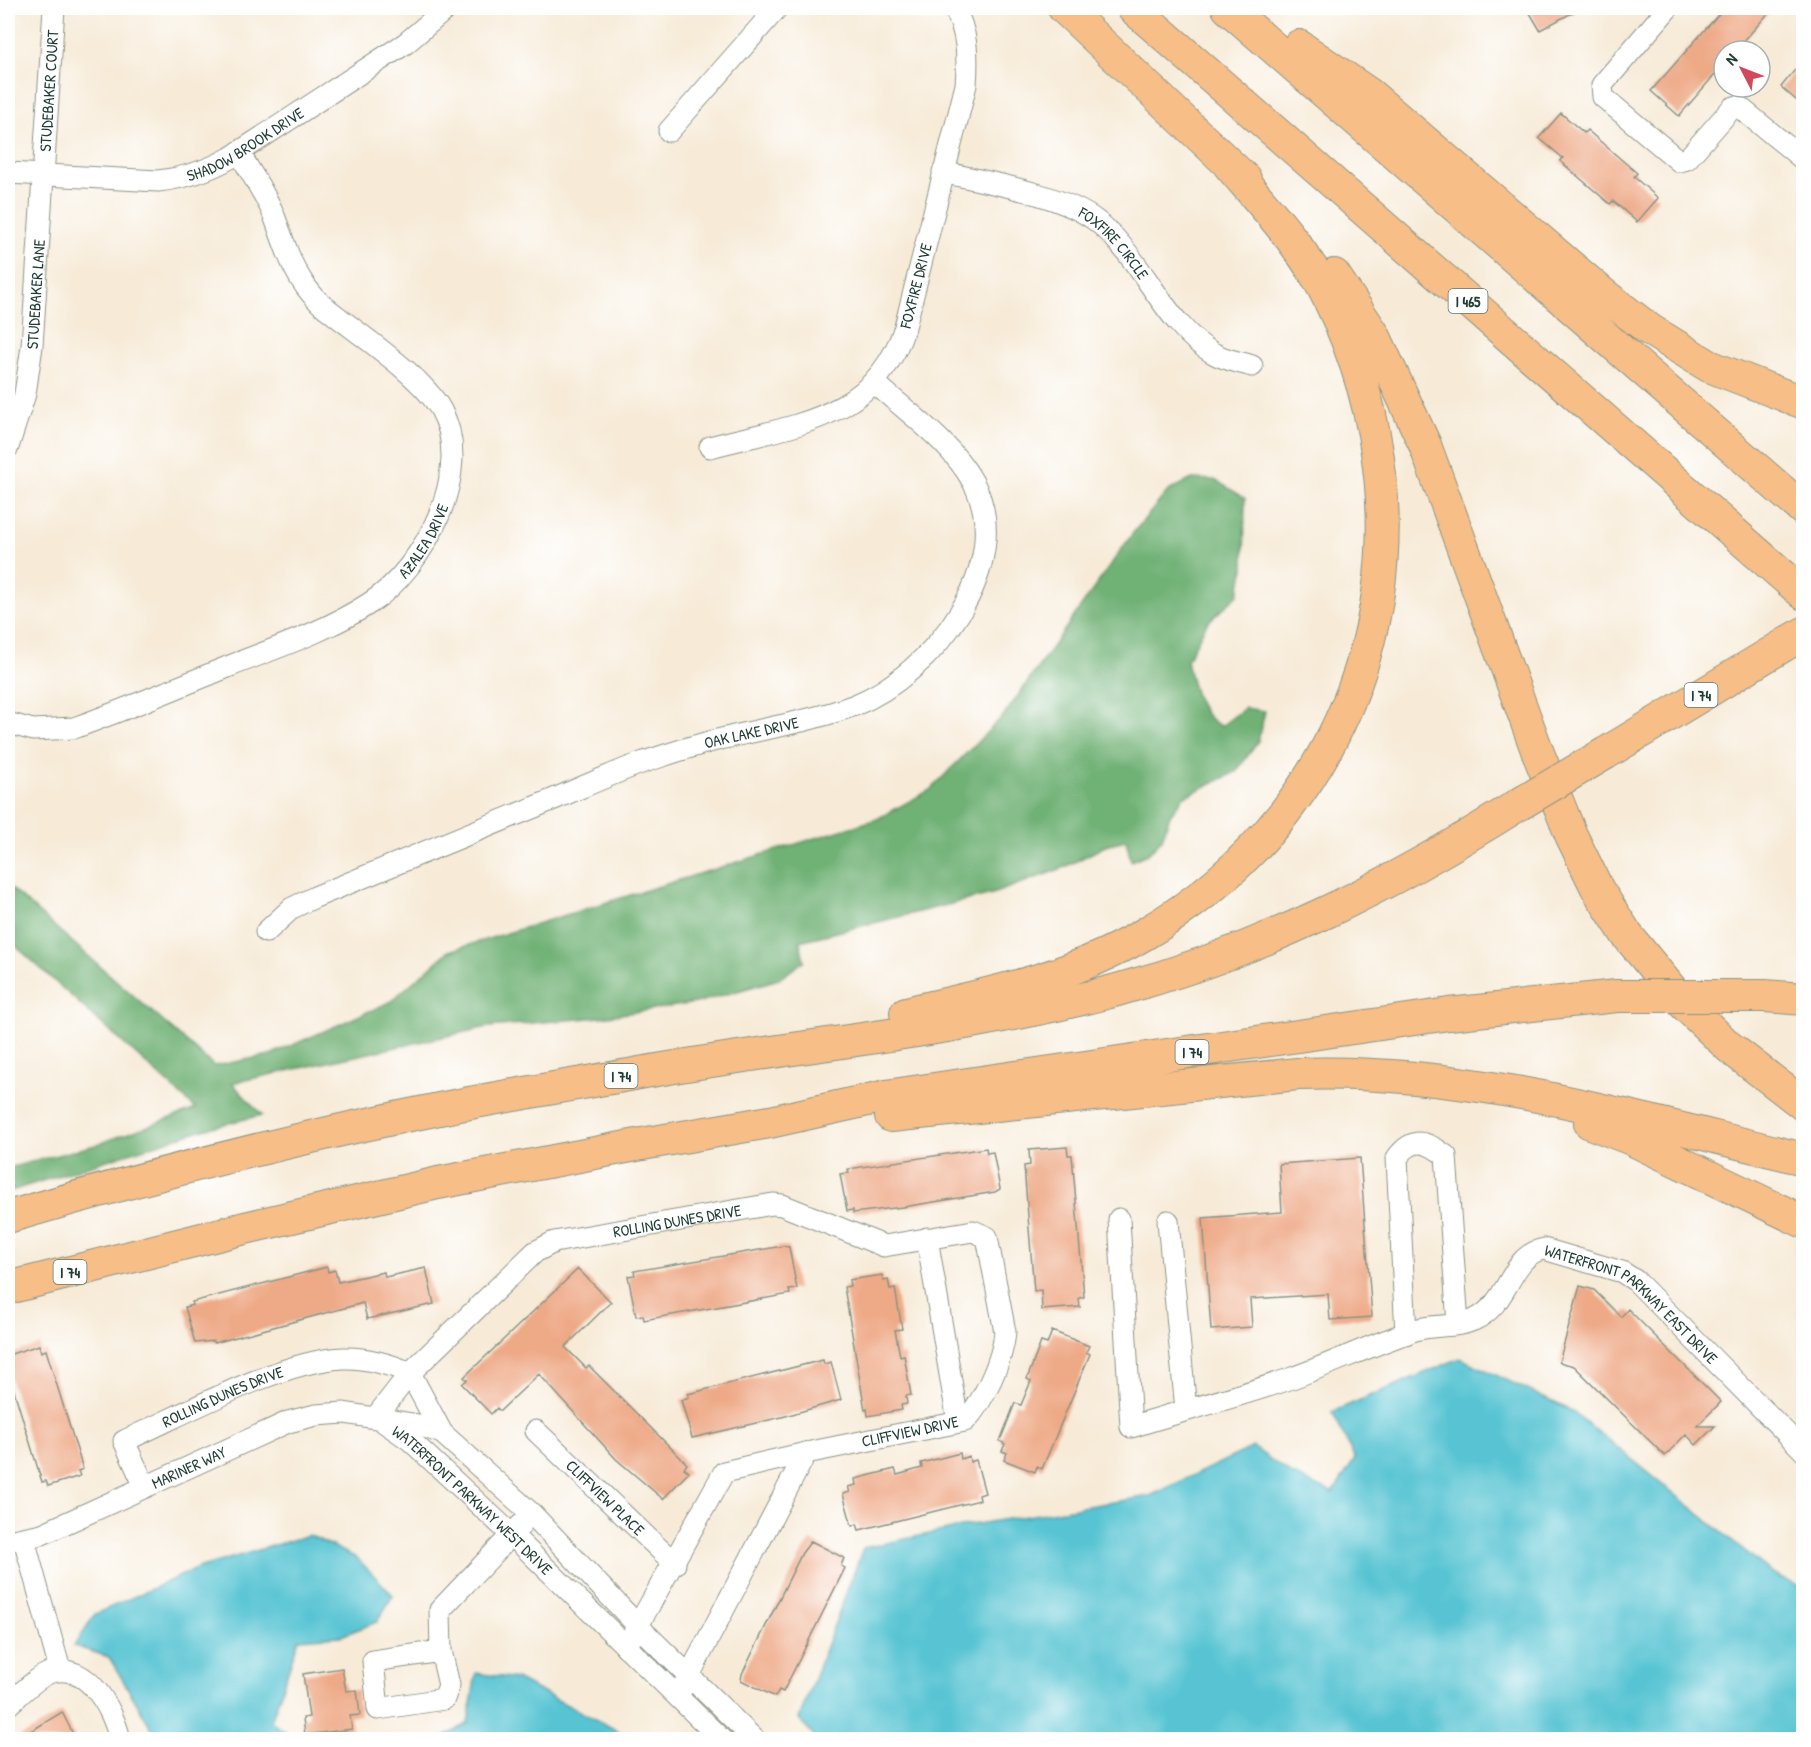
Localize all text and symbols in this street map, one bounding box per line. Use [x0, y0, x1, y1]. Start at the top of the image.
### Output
street label: STUDEBAKER COURT [34, 29, 64, 152]
north arrow [1712, 39, 1772, 99]
text: N [1720, 48, 1742, 69]
street label: SHADOW BROOK DRIVE [184, 102, 308, 186]
street label: FOXFIRE CIRCLE [1074, 201, 1154, 284]
street label: STUDEBAKER LANE [21, 239, 50, 350]
street label: FOXFIRE DRIVE [894, 241, 937, 331]
road number: I 465 [1448, 289, 1488, 313]
street label: AZALEA DRIVE [393, 501, 453, 583]
road number: I 74 [1684, 683, 1718, 707]
street label: OAK LAKE DRIVE [702, 711, 801, 754]
road number: I 74 [1176, 1040, 1208, 1064]
road number: I 74 [604, 1064, 638, 1088]
street label: ROLLING DUNES DRIVE [611, 1199, 743, 1243]
street label: WATERFRONT PARKWAY EAST DRIVE [1542, 1239, 1723, 1369]
road number: I 74 [54, 1260, 86, 1284]
street label: ROLLING DUNES DRIVE [159, 1360, 286, 1432]
street label: CLIFFVIEW DRIVE [860, 1410, 960, 1452]
street label: WATERFRONT PARKWAY WEST DRIVE [388, 1420, 557, 1580]
street label: MARINER WAY [148, 1441, 230, 1494]
street label: CLIFFVIEW PLACE [561, 1454, 650, 1540]

